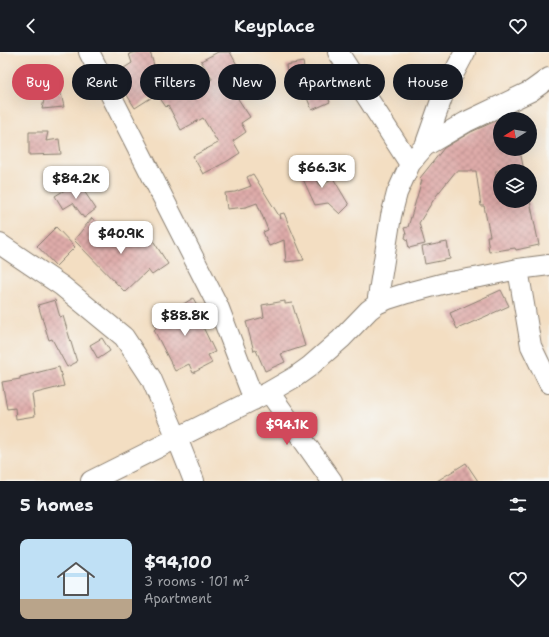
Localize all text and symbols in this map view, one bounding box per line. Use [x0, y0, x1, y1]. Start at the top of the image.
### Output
text: Keyplace [234, 14, 315, 38]
icon: back [20, 15, 42, 37]
icon: heart [507, 15, 529, 37]
chip: Buy [12, 64, 64, 100]
chip: Rent [72, 64, 132, 100]
chip: Filters [140, 64, 210, 100]
chip: New [218, 64, 276, 100]
chip: Apartment [284, 64, 385, 100]
chip: House [393, 64, 463, 100]
north arrow [493, 112, 537, 156]
map controls [493, 112, 537, 208]
pin: $66.3K [289, 155, 355, 189]
text: $66.3K [298, 159, 346, 176]
button: layers [493, 164, 537, 208]
pin: $84.2K [43, 166, 109, 200]
text: $84.2K [52, 170, 100, 187]
pin: $40.9K [88, 221, 154, 255]
text: $40.9K [98, 225, 144, 242]
pin: $88.8K [152, 303, 218, 337]
text: $88.8K [161, 307, 209, 324]
pin: $94.1K [254, 412, 320, 446]
text: $94.1K [265, 416, 309, 433]
text: 5 homes [20, 494, 93, 516]
icon: filters [507, 494, 529, 516]
text: $94,100 [144, 551, 212, 573]
icon: home [52, 555, 100, 603]
icon: heart [507, 568, 529, 590]
text: 3 rooms · 101 m² [144, 573, 250, 590]
text: Apartment [144, 590, 212, 607]

